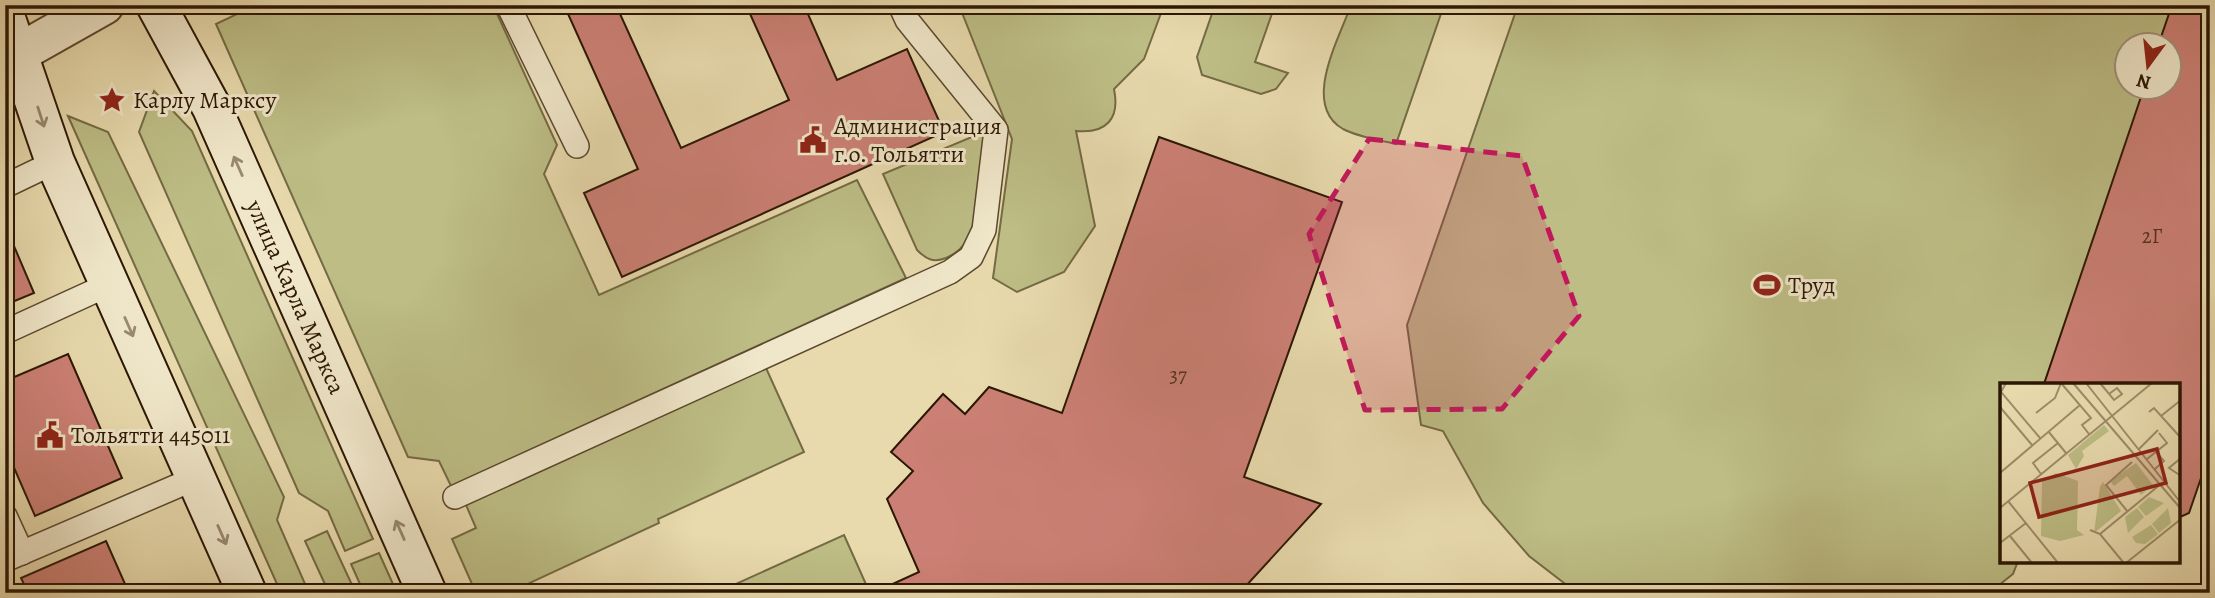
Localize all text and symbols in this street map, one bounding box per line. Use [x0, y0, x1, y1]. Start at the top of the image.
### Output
north arrow [2114, 32, 2184, 102]
text: N [2134, 67, 2154, 96]
place label: Карлу Марксу [133, 84, 276, 116]
place icon: Карлу Марксу [97, 85, 127, 115]
one-way arrow [35, 106, 48, 128]
place label: Администрация г.о. Тольятти [833, 110, 1002, 170]
public building icon: Администрация г.о. Тольятти [798, 125, 828, 155]
one-way arrow [231, 155, 244, 177]
street label: улица Карла Маркса [238, 194, 353, 399]
house number: 2Г [2142, 222, 2163, 250]
place label: Труд [1788, 269, 1835, 301]
sports icon: Труд [1752, 270, 1782, 300]
one-way arrow [123, 316, 136, 337]
house number: 37 [1169, 361, 1187, 389]
inset map [2000, 383, 2180, 563]
place label: Тольятти 445011 [71, 419, 230, 451]
public building icon: Тольятти 445011 [35, 420, 65, 450]
one-way arrow [393, 520, 406, 542]
one-way arrow [216, 523, 229, 545]

